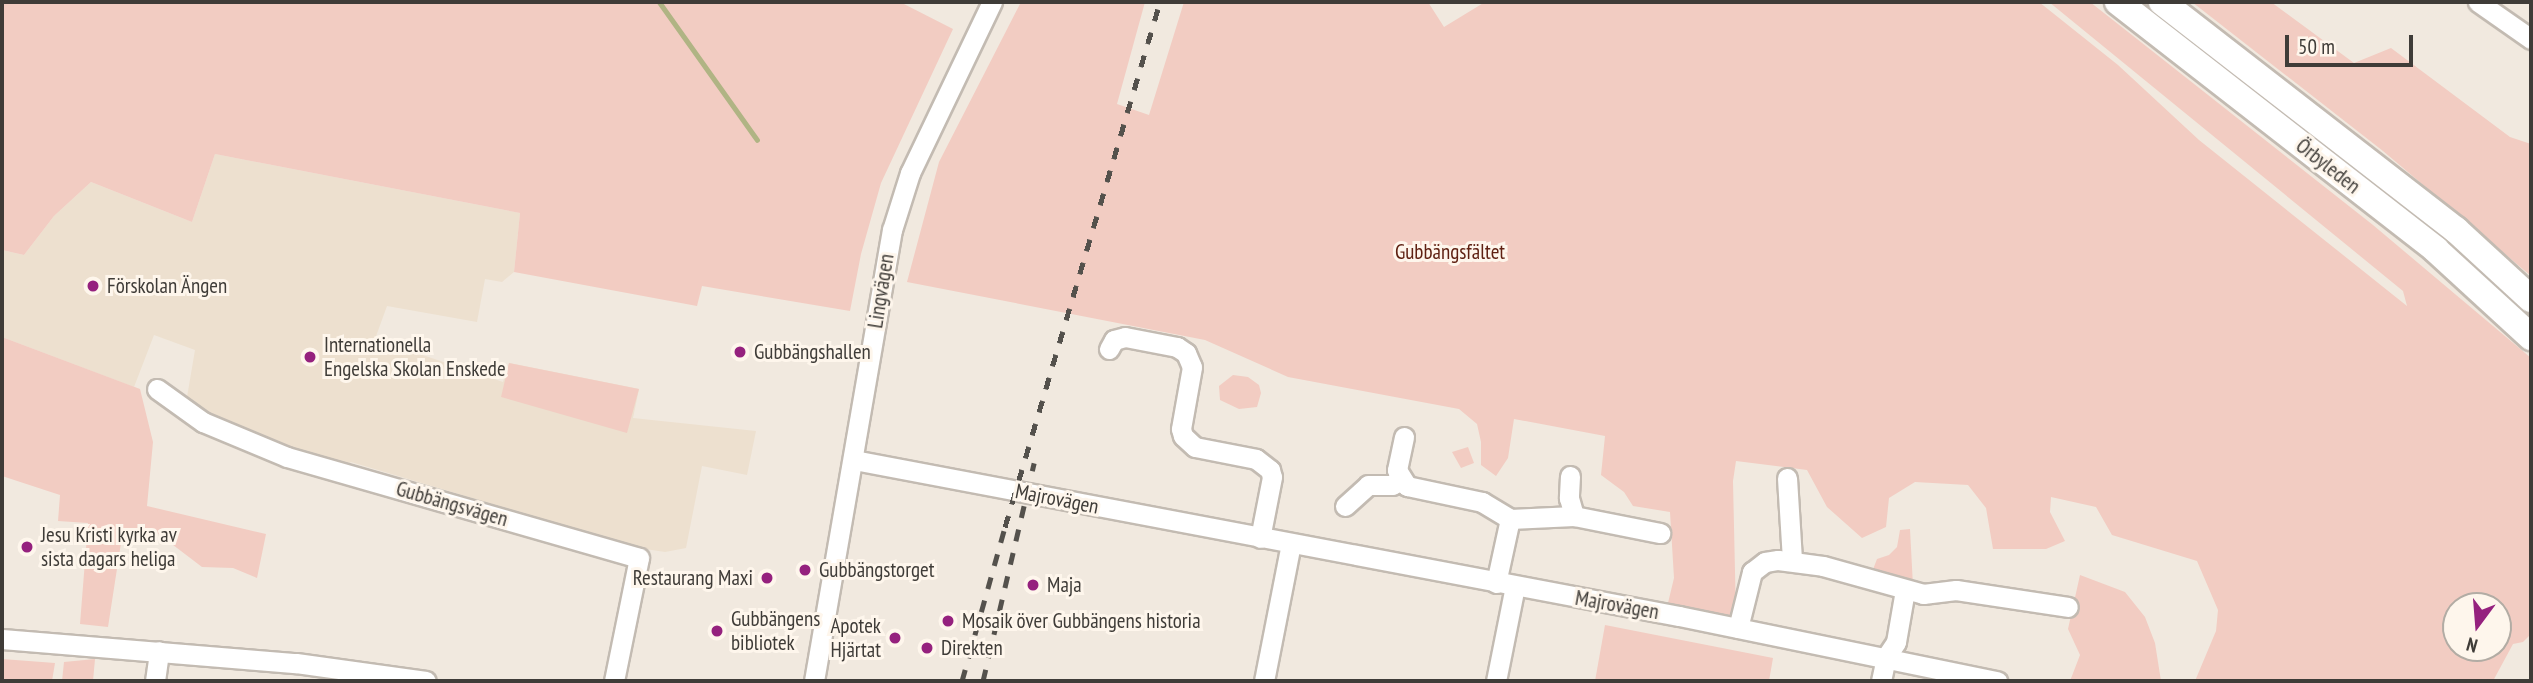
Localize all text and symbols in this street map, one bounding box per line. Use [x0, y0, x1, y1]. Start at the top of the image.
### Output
scale bar [2288, 21, 2416, 65]
text: 50 m [2298, 33, 2335, 60]
street label: Örbyleden [2291, 133, 2365, 199]
park label: Gubbängsfältet [1395, 239, 1505, 265]
street label: Lingvägen [863, 252, 899, 330]
place label: Förskolan Ängen [107, 273, 228, 299]
marker: Förskolan Ängen [85, 278, 101, 294]
place label: Internationella Engelska Skolan Enskede [324, 332, 506, 382]
place label: Gubbängshallen [754, 339, 871, 365]
marker: Gubbängshallen [732, 344, 748, 360]
marker: Internationella Engelska Skolan Enskede [302, 349, 318, 365]
street label: Gubbängsvägen [393, 476, 511, 532]
street label: Majrovägen [1013, 479, 1101, 519]
place label: Jesu Kristi kyrka av sista dagars heliga [41, 522, 177, 572]
marker: Jesu Kristi kyrka av sista dagars heliga [19, 539, 35, 555]
place label: Gubbängstorget [819, 557, 934, 583]
marker: Gubbängstorget [797, 562, 813, 578]
place label: Restaurang Maxi [633, 565, 753, 591]
marker: Restaurang Maxi [759, 570, 775, 586]
place label: Maja [1047, 572, 1082, 598]
marker: Maja [1025, 577, 1041, 593]
street label: Majrovägen [1573, 585, 1661, 625]
north arrow [2442, 592, 2512, 662]
place label: Gubbängens bibliotek [731, 606, 820, 656]
place label: Mosaik över Gubbängens historia [962, 608, 1201, 634]
place label: Apotek Hjärtat [830, 613, 881, 663]
marker: Mosaik över Gubbängens historia [940, 613, 956, 629]
marker: Gubbängens bibliotek [709, 623, 725, 639]
marker: Apotek Hjärtat [887, 630, 903, 646]
text: N [2464, 632, 2480, 658]
place label: Direkten [941, 635, 1003, 661]
marker: Direkten [919, 640, 935, 656]

